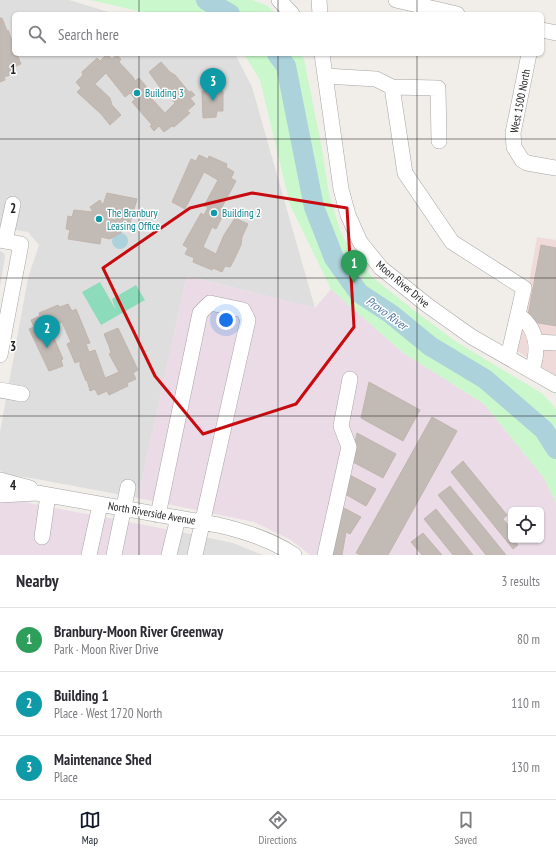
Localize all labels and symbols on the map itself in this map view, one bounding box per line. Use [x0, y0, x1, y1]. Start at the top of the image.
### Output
text: 1 [10, 61, 16, 78]
pin: 3 [200, 68, 226, 101]
street label: West 1500 North [507, 68, 533, 134]
place label: Building 3 [145, 86, 184, 100]
marker: Building 3 [132, 88, 142, 98]
text: 2 [10, 200, 16, 217]
place label: The Branbury Leasing Office [107, 206, 160, 233]
place label: Building 2 [222, 206, 261, 220]
marker: Building 2 [209, 208, 219, 218]
marker: The Branbury Leasing Office [94, 214, 104, 224]
pin: 1 [341, 250, 367, 283]
street label: Moon River Drive [373, 258, 433, 311]
water label: Provo River [364, 293, 412, 334]
your location [216, 310, 236, 330]
pin: 2 [34, 315, 60, 348]
text: 3 [10, 338, 16, 355]
text: 4 [10, 477, 17, 494]
street label: North Riverside Avenue [107, 498, 197, 528]

